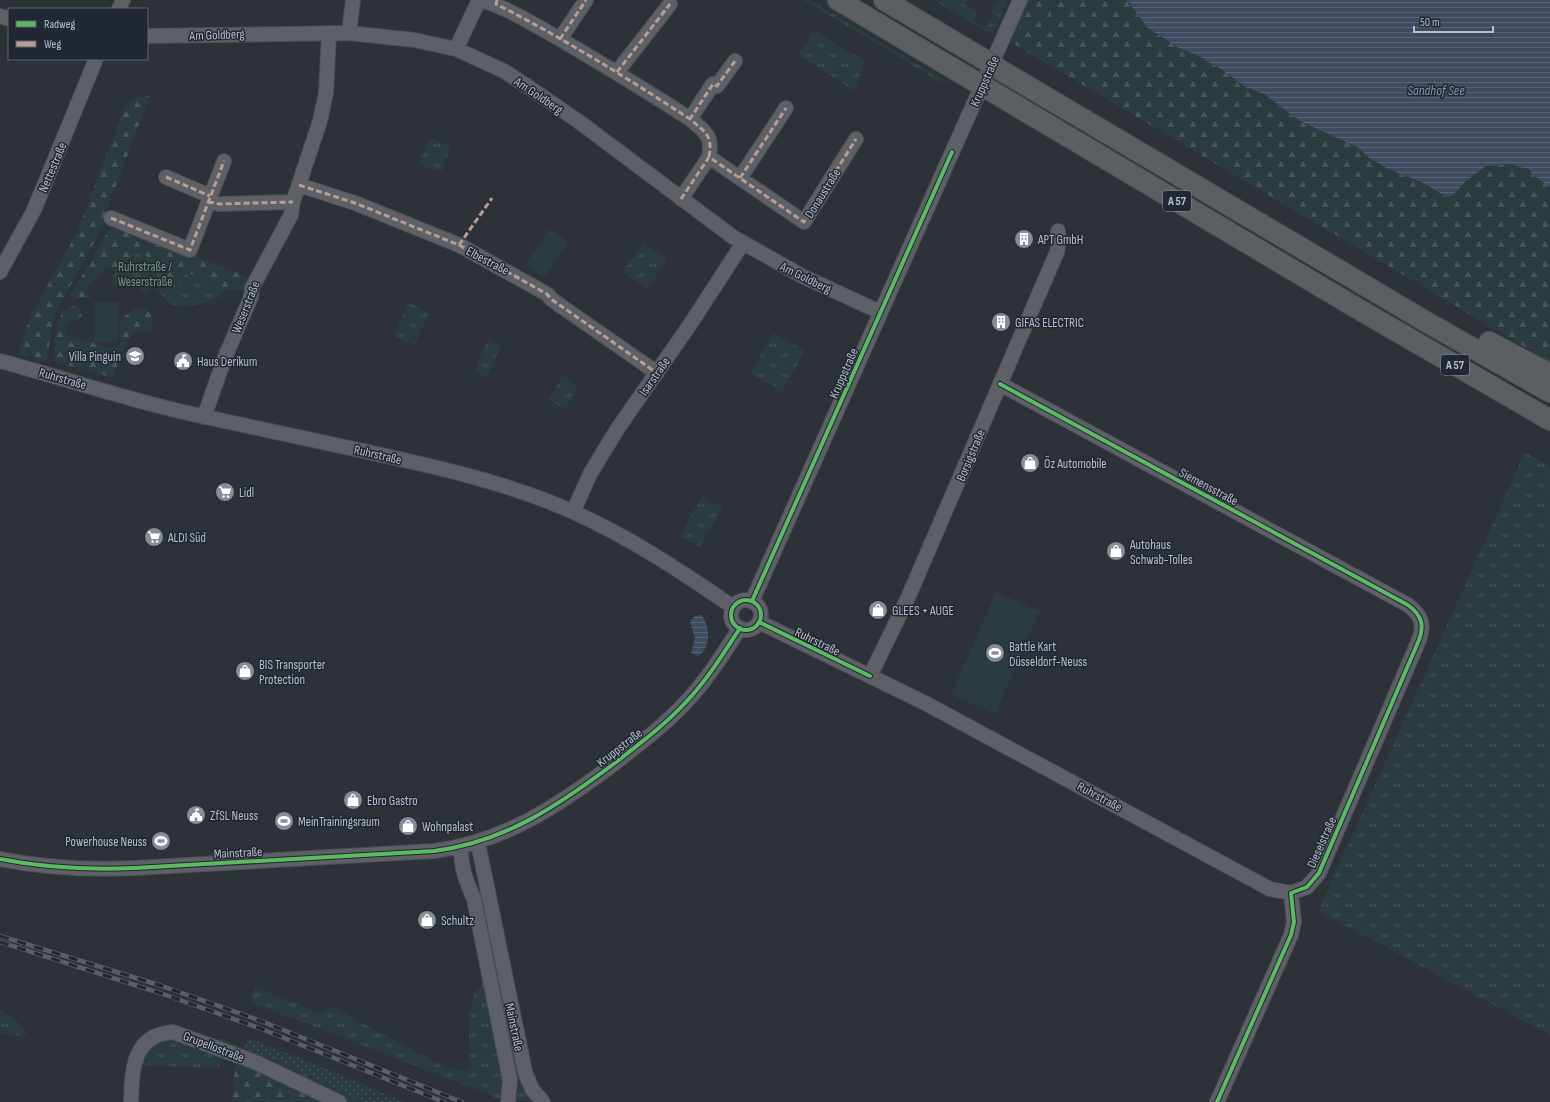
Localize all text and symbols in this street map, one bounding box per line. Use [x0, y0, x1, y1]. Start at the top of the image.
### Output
legend [8, 8, 148, 60]
scale bar [1414, 8, 1493, 34]
text: 50 m [1420, 15, 1440, 30]
text: Radweg [44, 17, 76, 32]
street label: Am Goldberg [188, 26, 245, 44]
text: Weg [44, 37, 61, 52]
street label: Kruppstraße [967, 54, 1003, 109]
street label: Am Goldberg [510, 73, 566, 118]
water label: Sandhof See [1407, 82, 1465, 99]
street label: Nettestraße [35, 140, 71, 195]
street label: Donaustraße [801, 166, 844, 221]
road number: A 57 [1163, 191, 1191, 211]
building icon: APT GmbH [1013, 228, 1035, 250]
place label: APT GmbH [1037, 232, 1083, 248]
street label: Elbestraße [463, 243, 512, 279]
street label: Am Goldberg [776, 258, 834, 297]
park label: Ruhrstraße / Weserstraße [118, 259, 172, 290]
street label: Weserstraße [228, 279, 264, 336]
building icon: GIFAS ELECTRIC [990, 311, 1012, 333]
place label: GIFAS ELECTRIC [1015, 315, 1084, 331]
school or university icon: Villa Pinguin [124, 345, 146, 367]
street label: Kruppstraße [826, 346, 862, 401]
place label: Villa Pinguin [69, 349, 121, 365]
public building icon: Haus Derikum [172, 350, 194, 372]
place label: Haus Derikum [197, 354, 257, 370]
street label: Isarstraße [636, 354, 674, 399]
road number: A 57 [1441, 355, 1469, 375]
street label: Ruhrstraße [37, 365, 88, 393]
street label: Borsigstraße [953, 427, 989, 484]
street label: Ruhrstraße [352, 442, 403, 468]
shop icon: Öz Automobile [1019, 452, 1041, 474]
place label: Öz Automobile [1044, 455, 1107, 472]
street label: Siemensstraße [1176, 465, 1241, 509]
supermarket icon: Lidl [214, 481, 236, 503]
place label: Lidl [239, 485, 254, 501]
supermarket icon: ALDI Süd [143, 526, 165, 548]
place label: ALDI Süd [167, 530, 206, 546]
place label: Autohaus Schwab-Tolles [1129, 537, 1193, 568]
shop icon: Autohaus Schwab-Tolles [1105, 540, 1127, 562]
shop icon: GLEES + AUGE [867, 599, 889, 621]
place label: GLEES + AUGE [892, 603, 954, 619]
street label: Ruhrstraße [792, 624, 843, 660]
place label: Battle Kart Düsseldorf-Neuss [1009, 639, 1088, 670]
sports icon: Battle Kart Düsseldorf-Neuss [984, 642, 1006, 664]
place label: BIS Transporter Protection [259, 657, 326, 688]
shop icon: BIS Transporter Protection [234, 660, 256, 682]
street label: Kruppstraße [594, 725, 646, 771]
street label: Ruhrstraße [1074, 778, 1125, 815]
shop icon: Ebro Gastro [342, 789, 364, 811]
place label: Ebro Gastro [367, 793, 418, 809]
public building icon: ZfSL Neuss [185, 804, 207, 826]
place label: ZfSL Neuss [210, 808, 258, 824]
sports icon: MeinTrainingsraum [273, 810, 295, 832]
place label: MeinTrainingsraum [298, 814, 380, 830]
street label: Dieselstraße [1304, 814, 1340, 870]
shop icon: Wohnpalast [397, 815, 419, 837]
place label: Wohnpalast [422, 819, 473, 835]
sports icon: Powerhouse Neuss [150, 830, 172, 852]
place label: Powerhouse Neuss [65, 834, 147, 850]
street label: Mainstraße [213, 844, 263, 862]
shop icon: Schultz [416, 909, 438, 931]
place label: Schultz [441, 913, 474, 929]
street label: Mainstraße [501, 1002, 527, 1053]
street label: Grupellostraße [181, 1028, 247, 1066]

